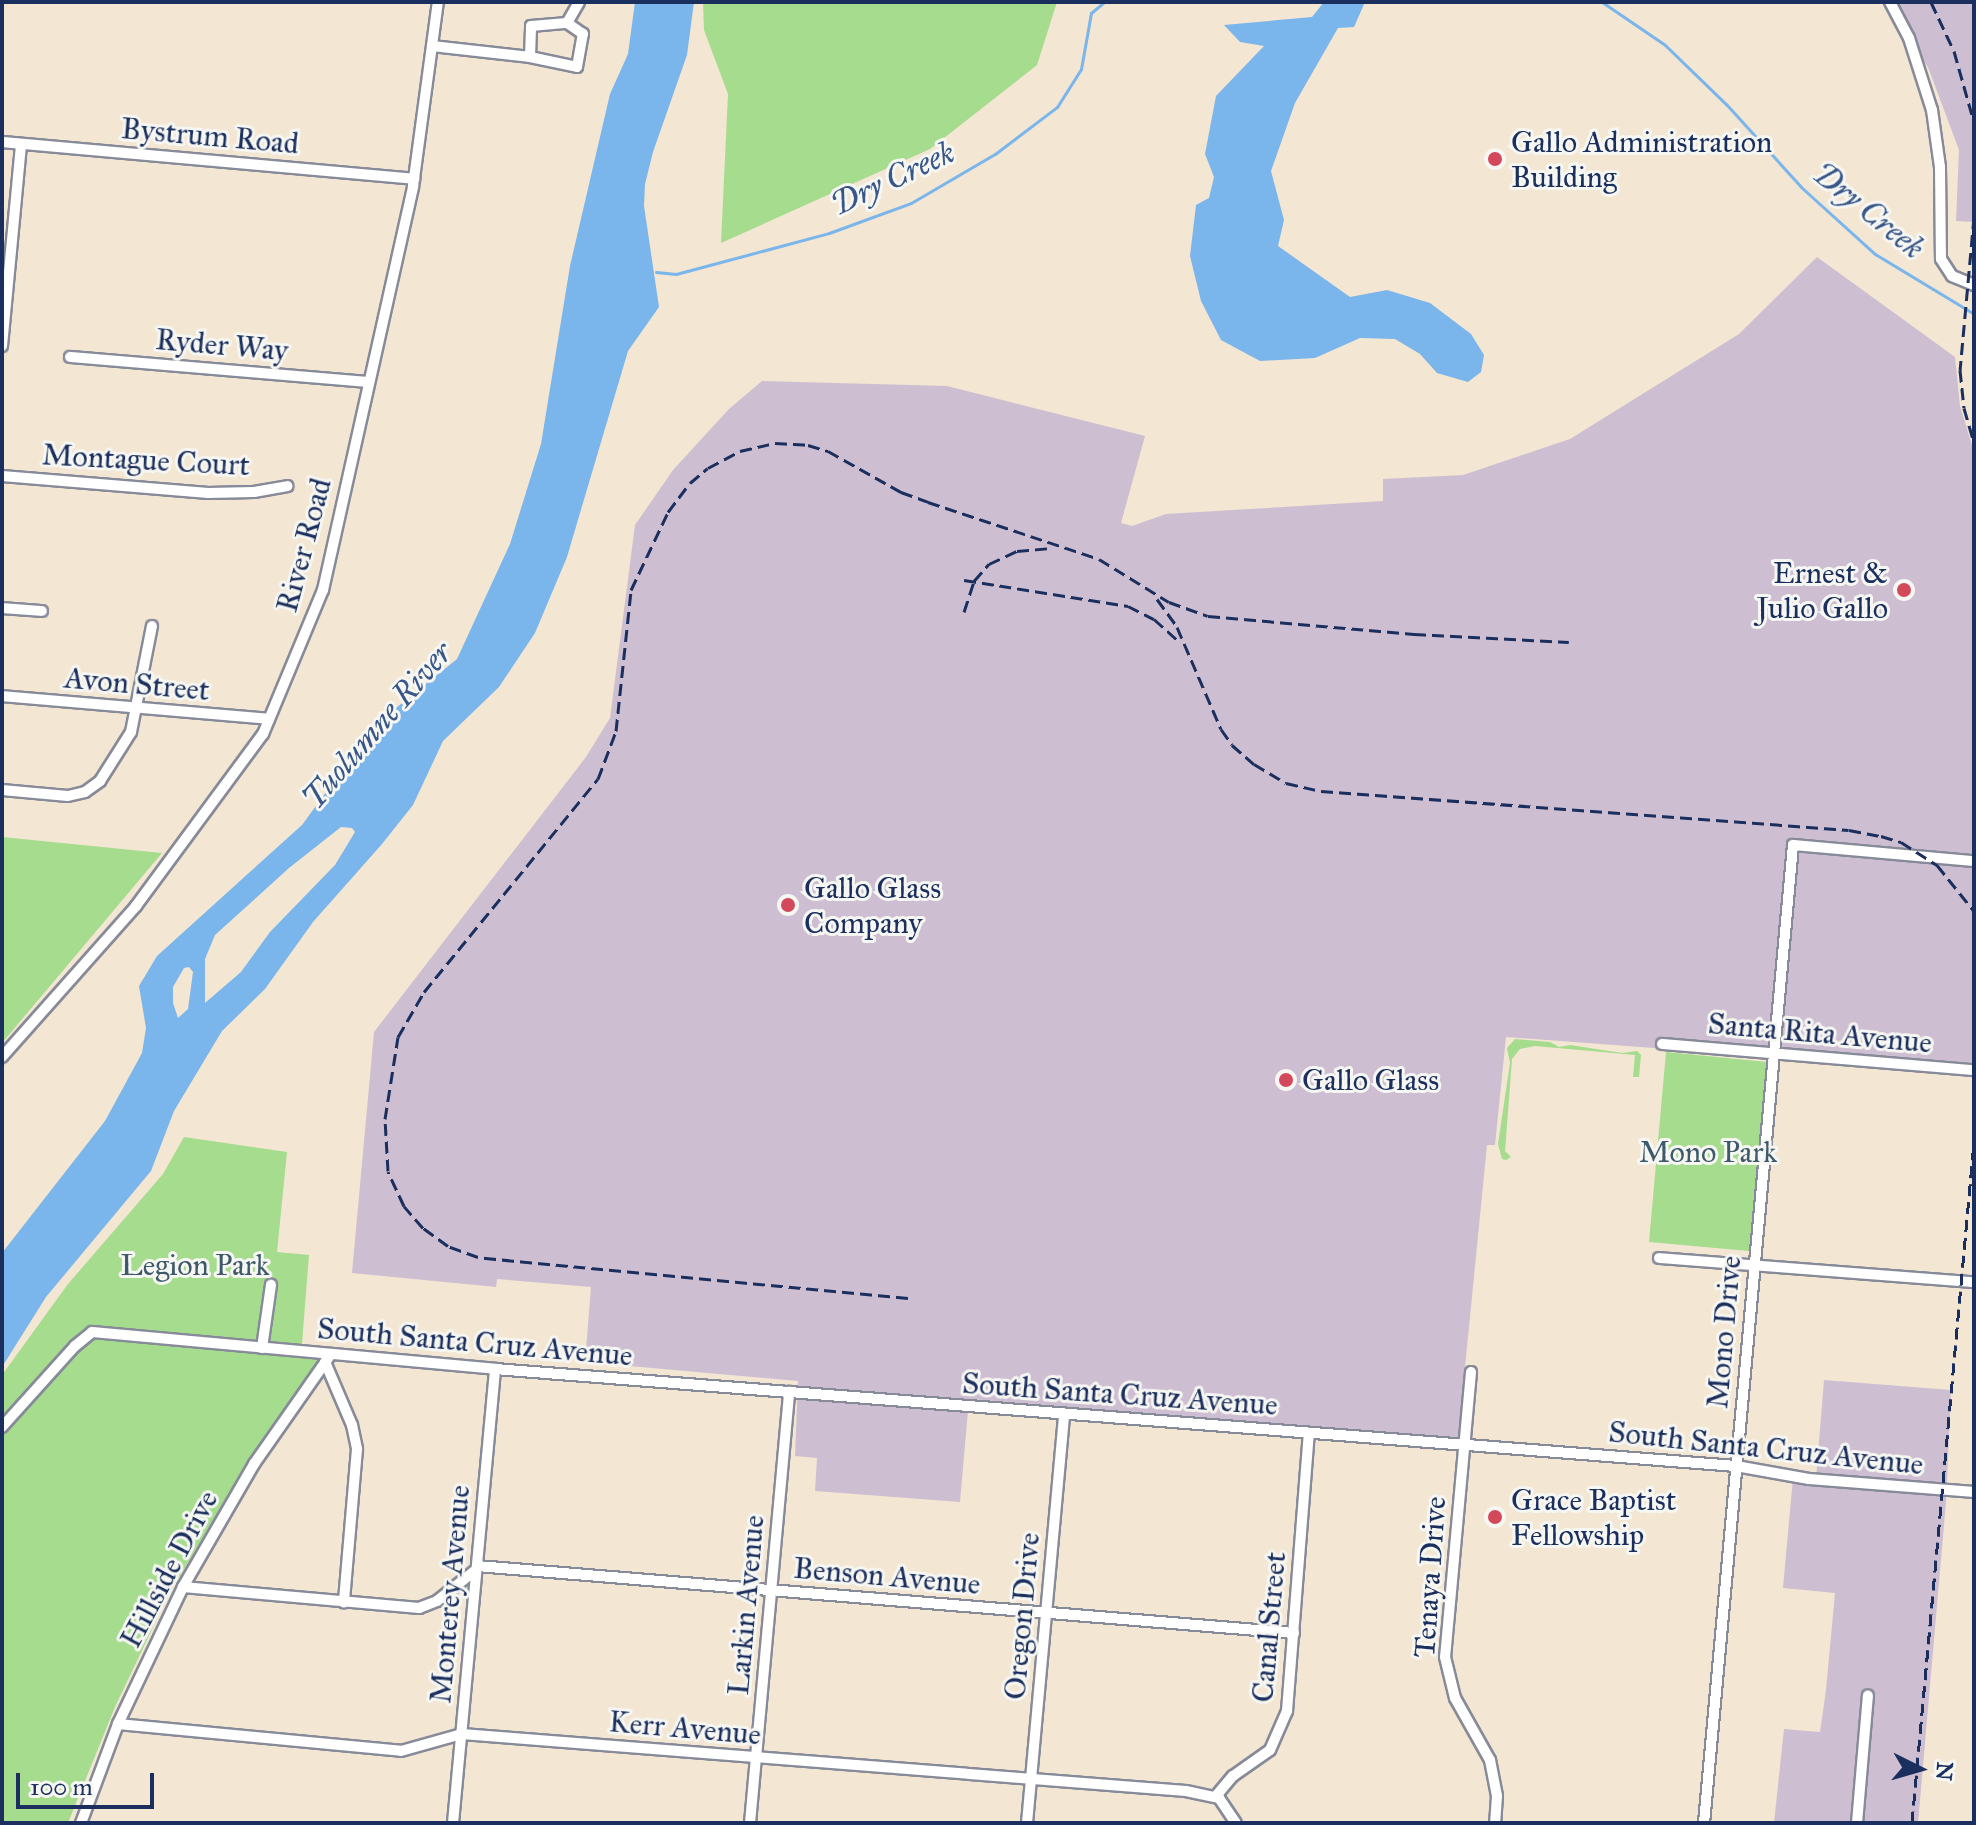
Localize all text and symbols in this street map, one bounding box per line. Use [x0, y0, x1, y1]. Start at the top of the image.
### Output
street label: Bystrum Road [120, 110, 300, 162]
place label: Gallo Administration Building [1511, 124, 1772, 194]
water label: Dry Creek [825, 134, 961, 224]
marker: Gallo Administration Building [1486, 150, 1504, 168]
water label: Dry Creek [1805, 154, 1931, 268]
street label: Ryder Way [154, 321, 290, 369]
street label: Montague Court [41, 437, 251, 483]
street label: River Road [269, 474, 339, 616]
place label: Ernest & Julio Gallo [1756, 555, 1888, 626]
marker: Ernest & Julio Gallo [1895, 581, 1913, 599]
water label: Tuolumne River [295, 634, 461, 818]
street label: Avon Street [63, 660, 211, 708]
place label: Gallo Glass Company [804, 870, 941, 940]
marker: Gallo Glass Company [779, 896, 797, 914]
street label: Santa Rita Avenue [1706, 1005, 1934, 1061]
place label: Gallo Glass [1302, 1062, 1439, 1098]
marker: Gallo Glass [1277, 1071, 1295, 1089]
park label: Mono Park [1639, 1134, 1777, 1170]
park label: Legion Park [120, 1247, 270, 1283]
street label: Mono Drive [1699, 1254, 1749, 1410]
street label: South Santa Cruz Avenue [316, 1310, 634, 1374]
street label: South Santa Cruz Avenue [961, 1365, 1279, 1423]
street label: South Santa Cruz Avenue [1607, 1414, 1925, 1482]
place label: Grace Baptist Fellowship [1511, 1482, 1676, 1552]
street label: Monterey Avenue [423, 1483, 477, 1705]
street label: Hillside Drive [113, 1484, 225, 1654]
street label: Tenaya Drive [1406, 1495, 1454, 1659]
marker: Grace Baptist Fellowship [1486, 1508, 1504, 1526]
street label: Larkin Avenue [720, 1513, 772, 1697]
street label: Oregon Drive [997, 1531, 1047, 1701]
street label: Benson Avenue [792, 1550, 982, 1602]
street label: Canal Street [1244, 1550, 1294, 1704]
street label: Kerr Avenue [607, 1703, 763, 1753]
north arrow [1880, 1729, 1960, 1809]
scale bar [20, 1757, 158, 1807]
text: N [1930, 1761, 1959, 1782]
text: 100 m [30, 1772, 93, 1802]

